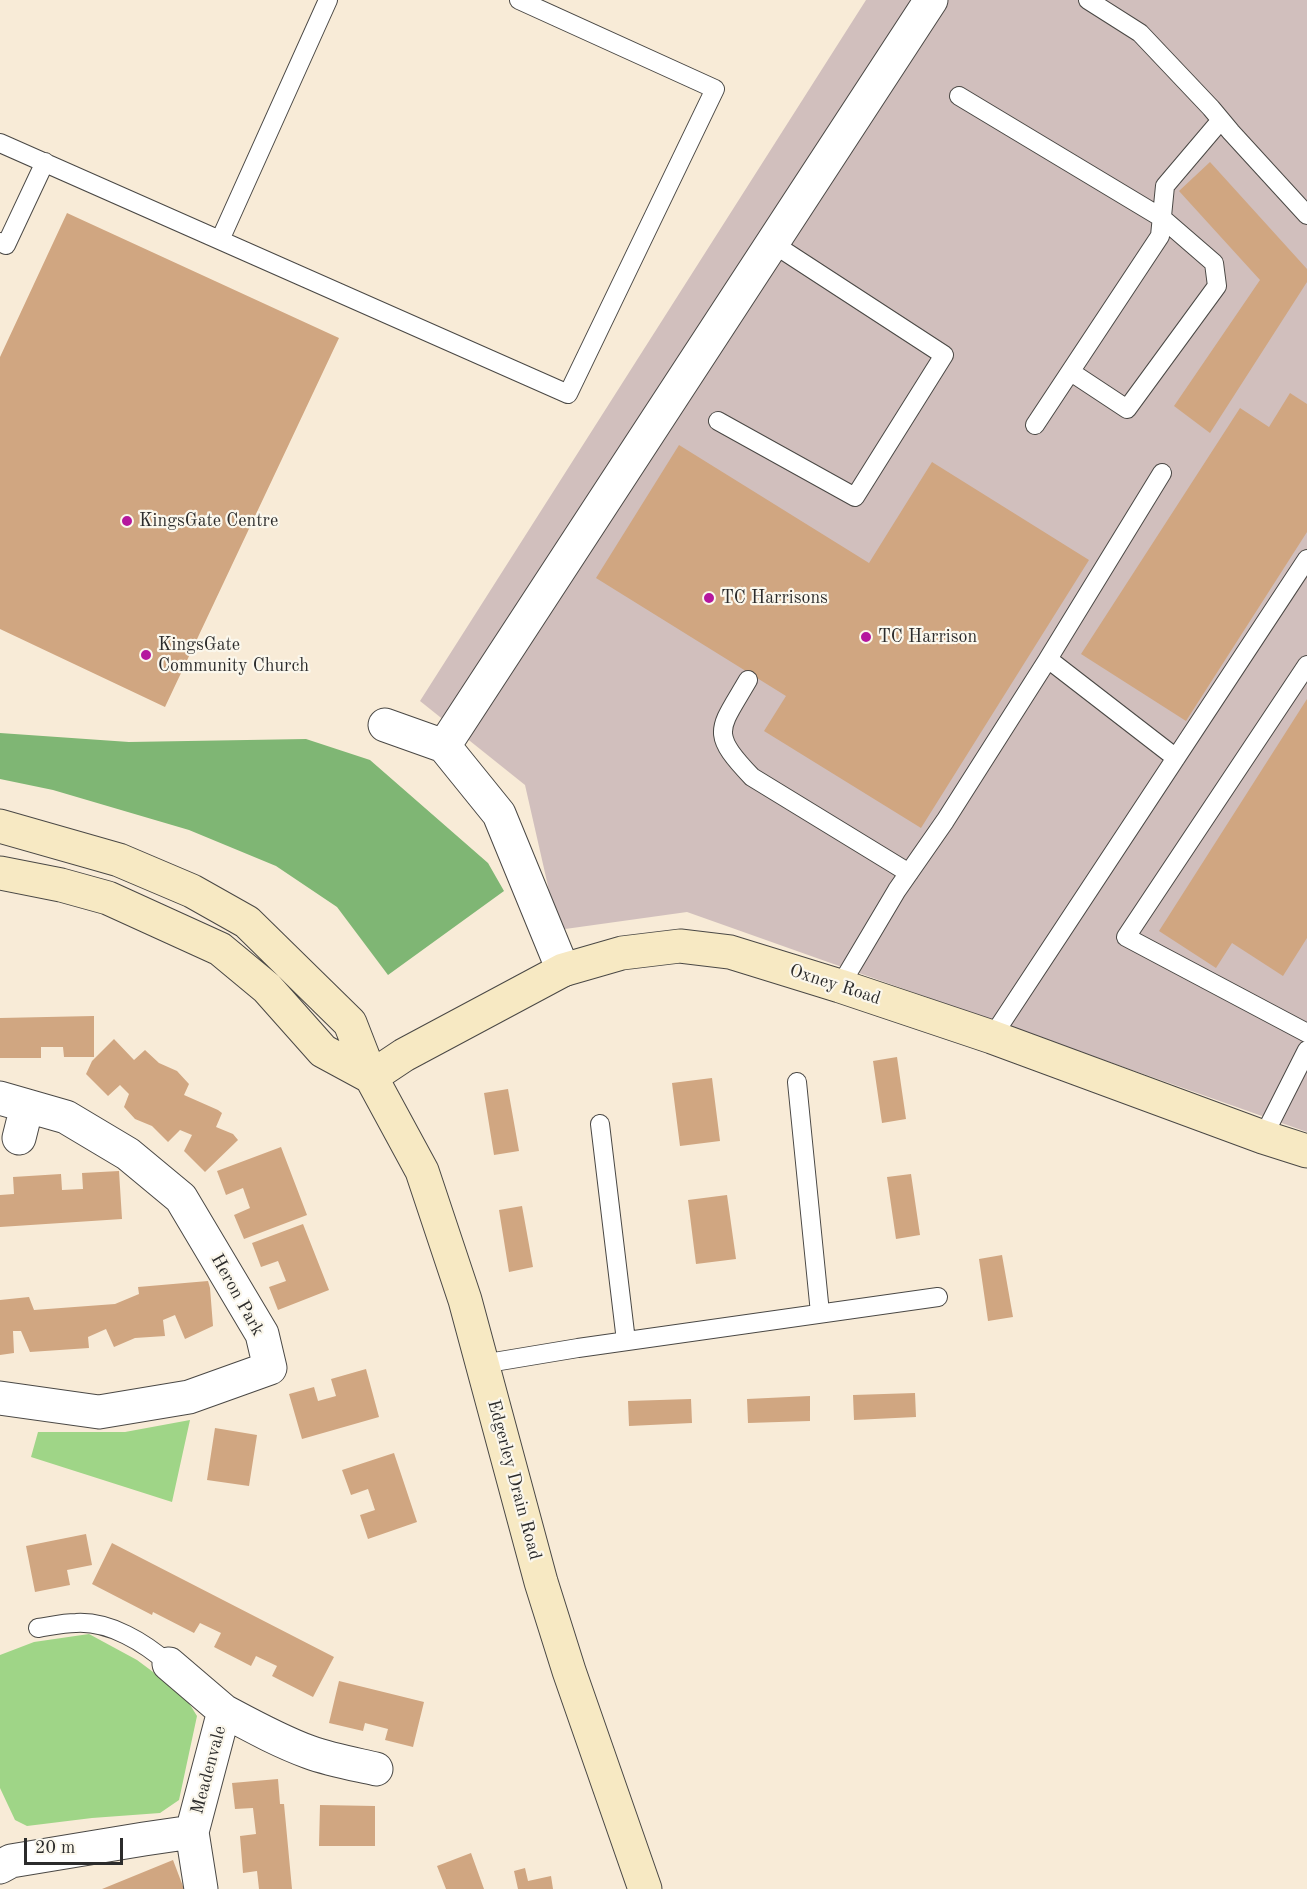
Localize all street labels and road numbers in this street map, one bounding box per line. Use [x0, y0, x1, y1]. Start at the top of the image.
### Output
street label: Oxney Road [787, 960, 883, 1010]
street label: Heron Park [206, 1250, 268, 1340]
street label: Edgerley Drain Road [482, 1398, 546, 1562]
street label: Meadenvale [187, 1723, 231, 1817]

